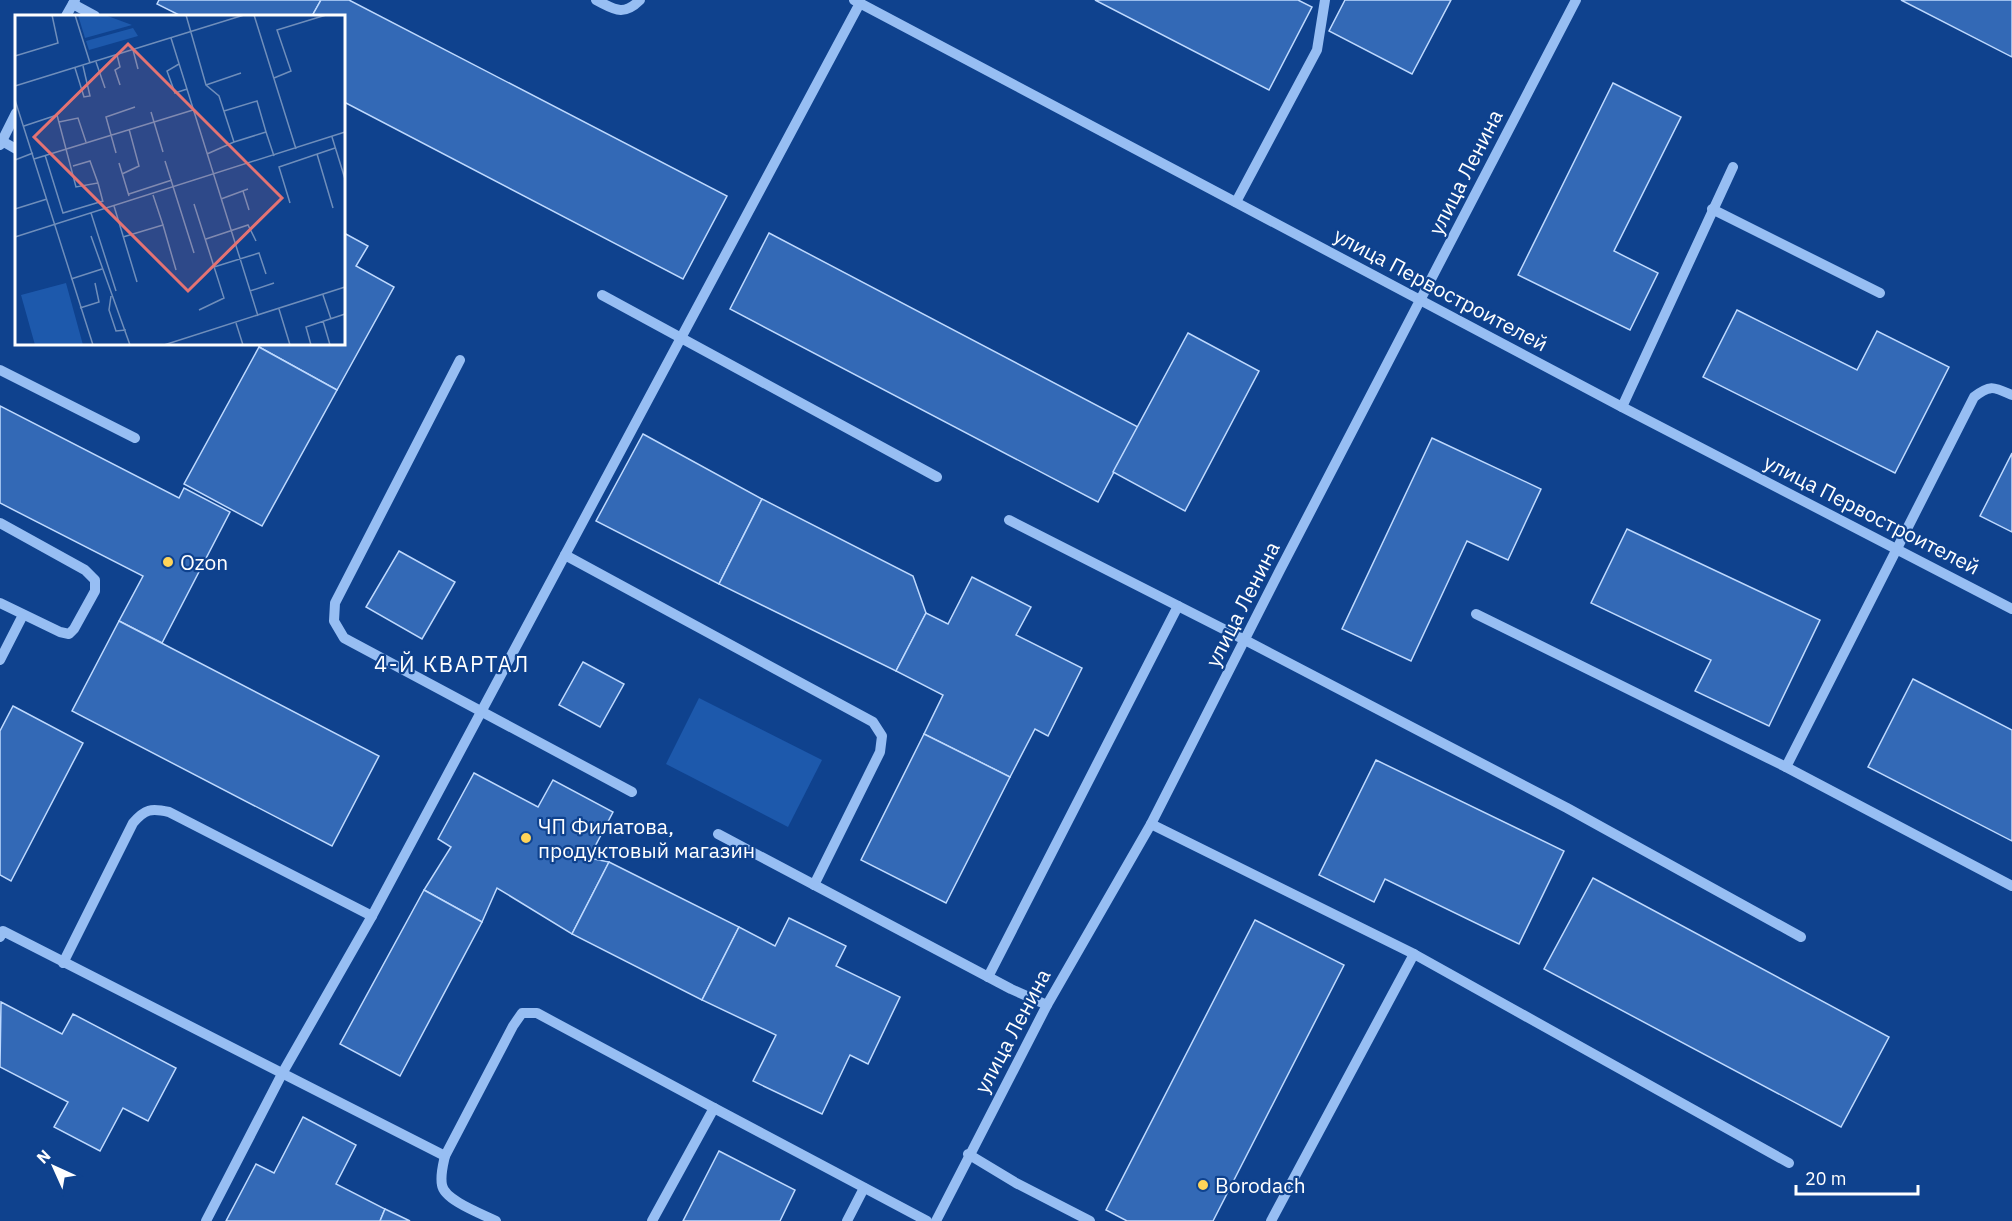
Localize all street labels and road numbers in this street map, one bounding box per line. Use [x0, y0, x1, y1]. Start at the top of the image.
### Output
street label: улица Ленина [1421, 104, 1509, 240]
street label: улица Первостроителей [1329, 221, 1553, 357]
street label: улица Первостроителей [1759, 447, 1985, 581]
street label: улица Ленина [1198, 536, 1286, 672]
street label: улица Ленина [967, 964, 1057, 1098]

